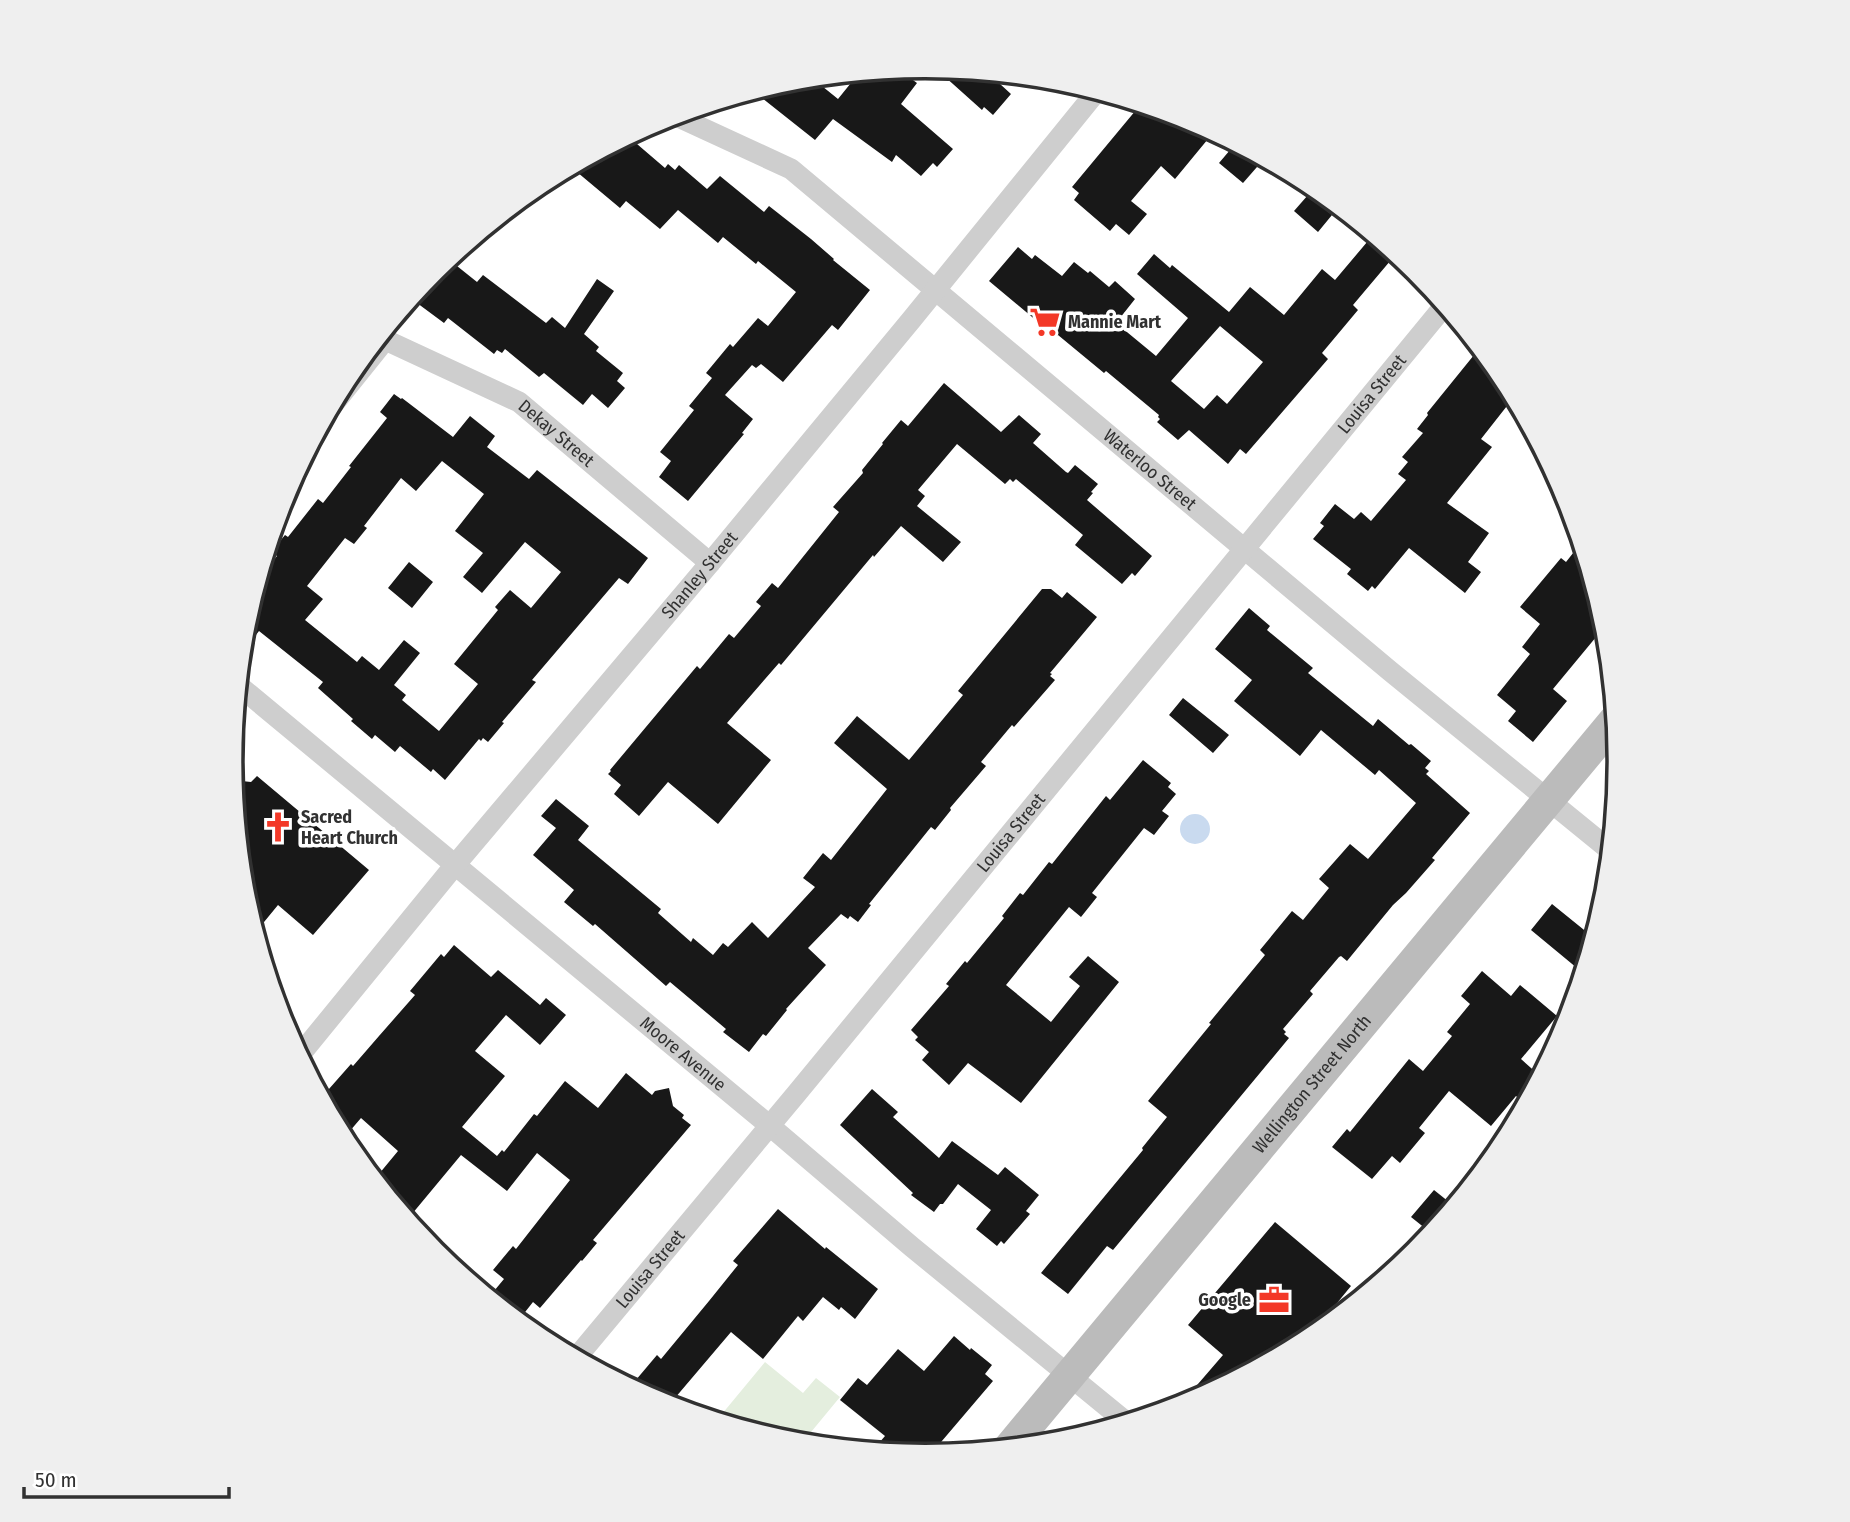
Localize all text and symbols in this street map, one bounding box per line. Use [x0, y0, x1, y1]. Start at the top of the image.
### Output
supermarket icon: Mannie Mart [1028, 305, 1062, 339]
place label: Mannie Mart [1068, 311, 1162, 333]
street label: Louisa Street [1333, 350, 1411, 438]
street label: Dekay Street [514, 395, 599, 472]
street label: Waterloo Street [1099, 424, 1201, 515]
street label: Shanley Street [657, 527, 742, 623]
street label: Louisa Street [972, 789, 1050, 877]
place label: Sacred Heart Church [301, 806, 398, 849]
church icon: Sacred Heart Church [261, 810, 295, 844]
street label: Wellington Street North [1248, 1010, 1376, 1158]
street label: Moore Avenue [636, 1012, 730, 1096]
street label: Louisa Street [611, 1225, 690, 1313]
office icon: Google [1257, 1283, 1291, 1317]
place label: Google [1198, 1289, 1251, 1311]
scale bar [24, 1456, 229, 1500]
text: 50 m [35, 1467, 77, 1493]

